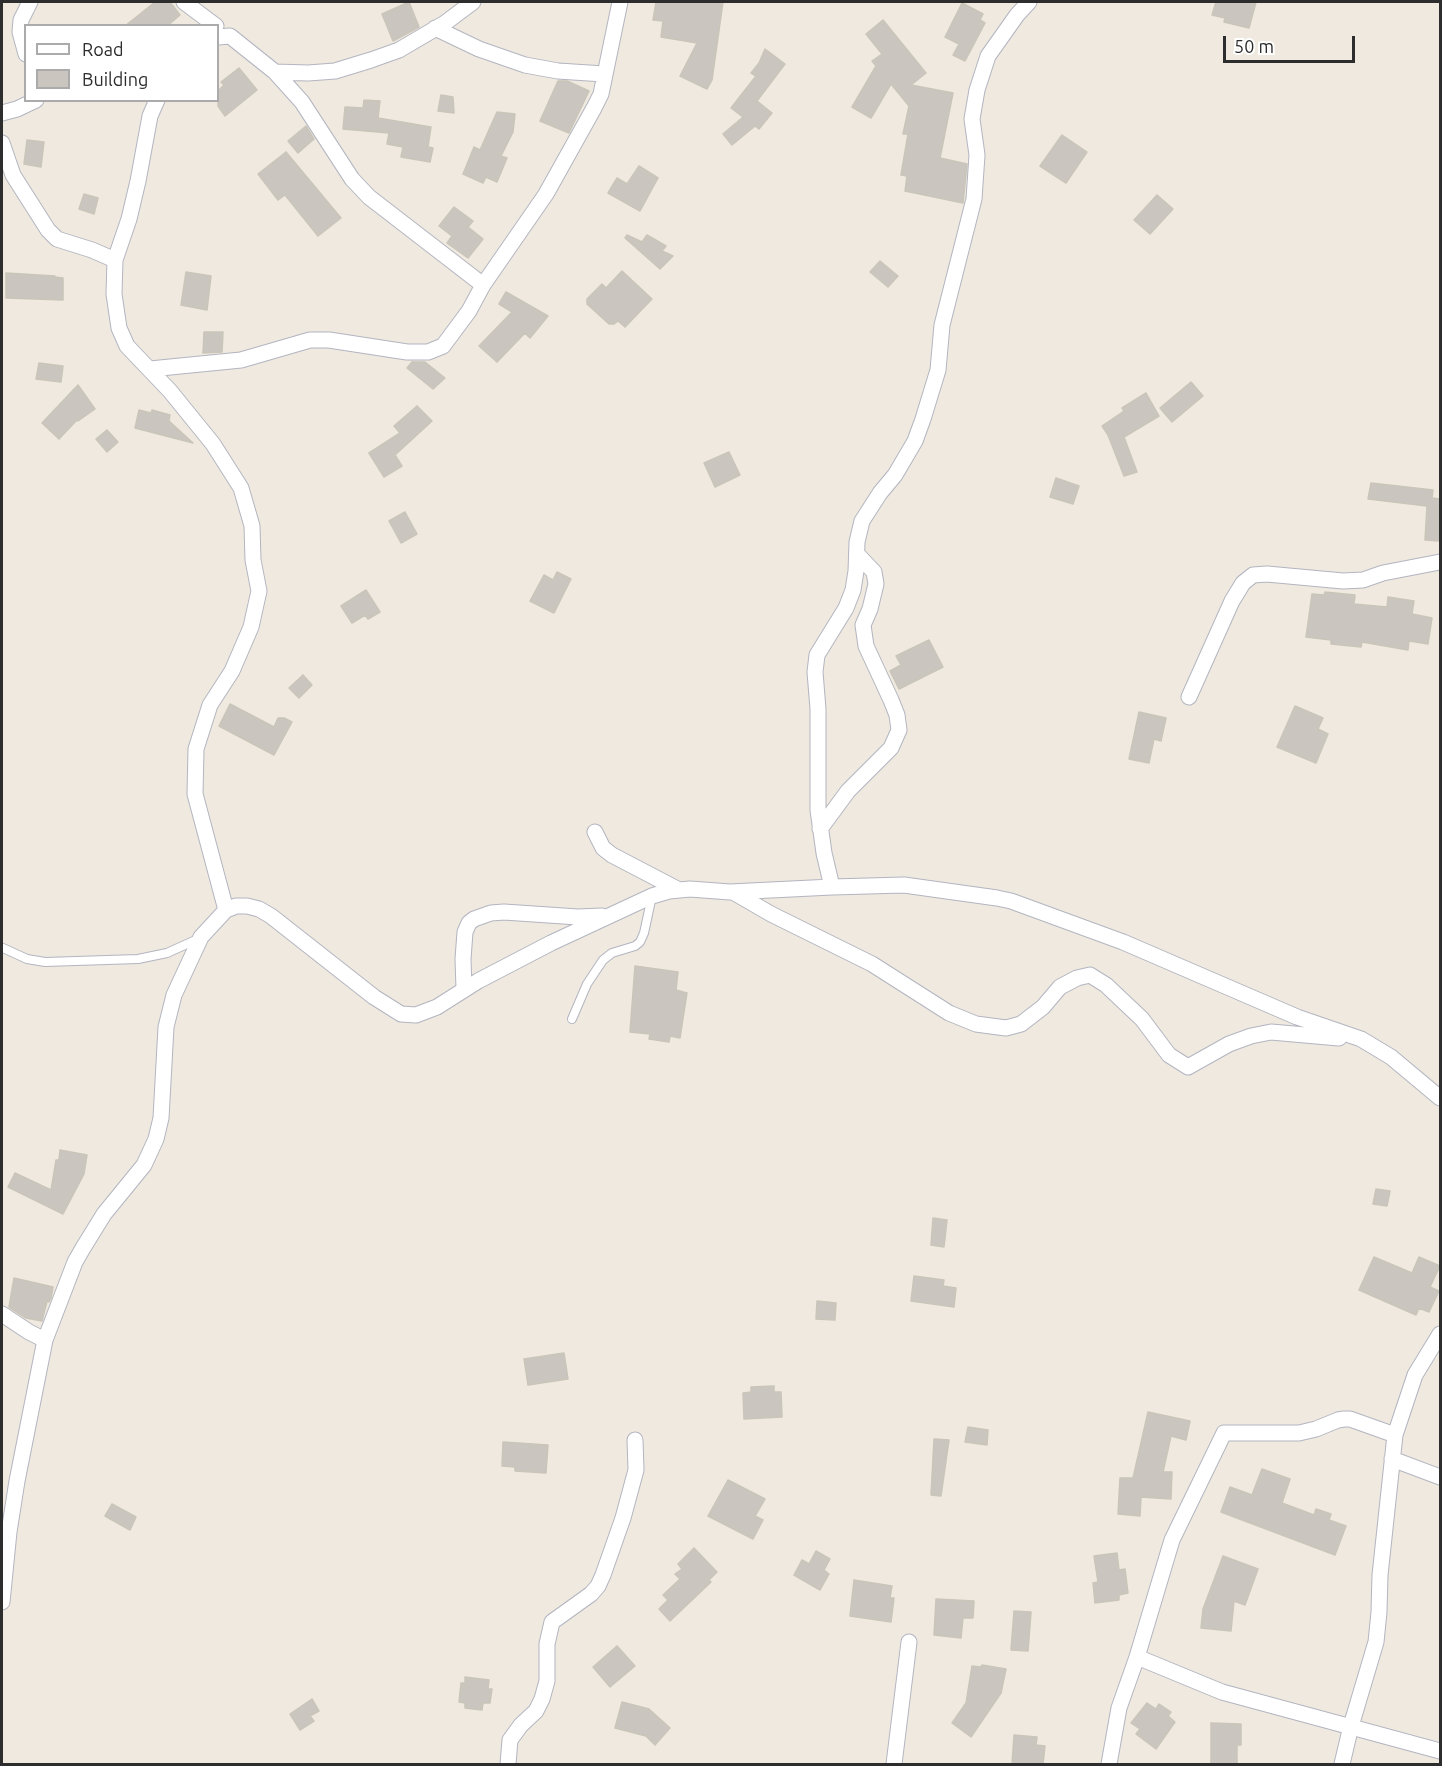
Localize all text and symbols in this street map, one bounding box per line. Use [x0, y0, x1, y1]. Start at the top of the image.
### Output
legend [24, 24, 219, 102]
scale bar [1226, 24, 1358, 62]
text: 50 m [1234, 36, 1274, 56]
text: Road [82, 39, 124, 59]
text: Building [82, 69, 148, 89]

